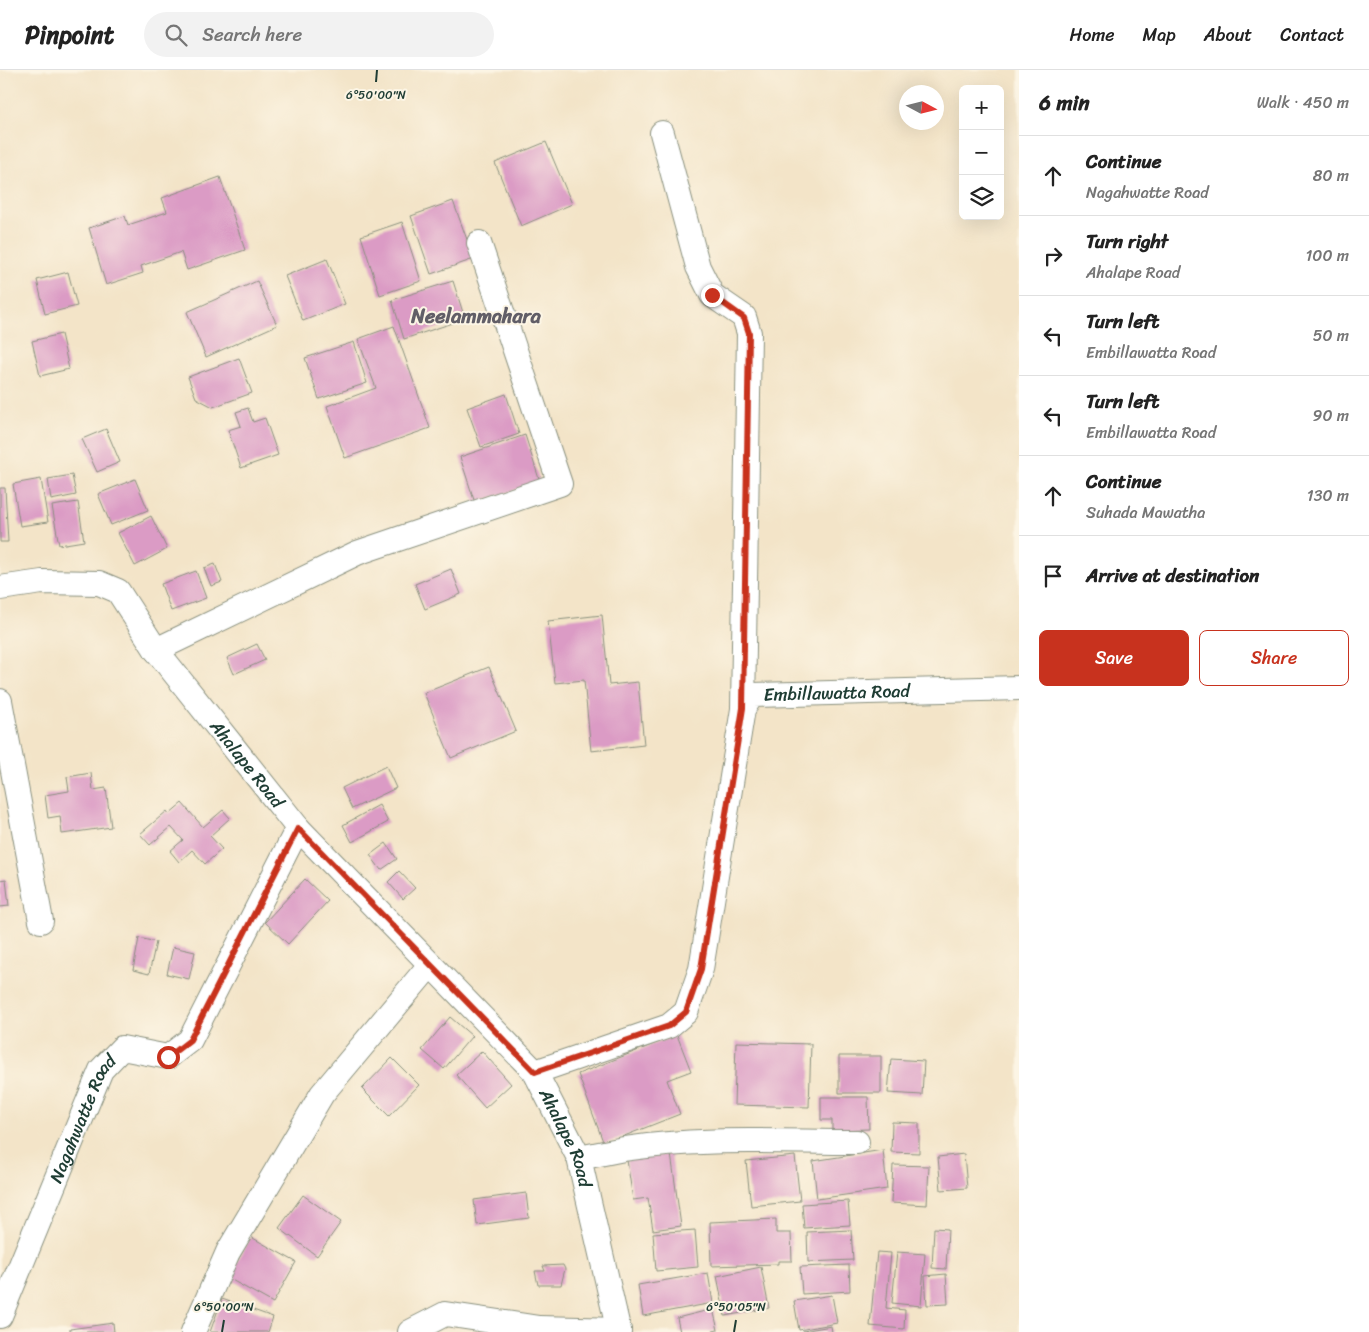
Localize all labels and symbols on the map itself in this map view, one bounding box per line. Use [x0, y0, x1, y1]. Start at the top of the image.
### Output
text: 6°50'00"N [346, 84, 407, 106]
north arrow [899, 85, 944, 130]
route end [701, 284, 724, 307]
district label: Neelammahara [410, 299, 542, 334]
street label: Embillawatta Road [763, 675, 912, 711]
street label: Ahalape Road [201, 712, 293, 817]
street label: Nagahwatte Road [40, 1045, 125, 1188]
route start [157, 1046, 180, 1069]
street label: Ahalape Road [529, 1082, 601, 1192]
text: 6°50'00"N [194, 1296, 255, 1318]
text: 6°50'05"N [706, 1296, 766, 1318]

